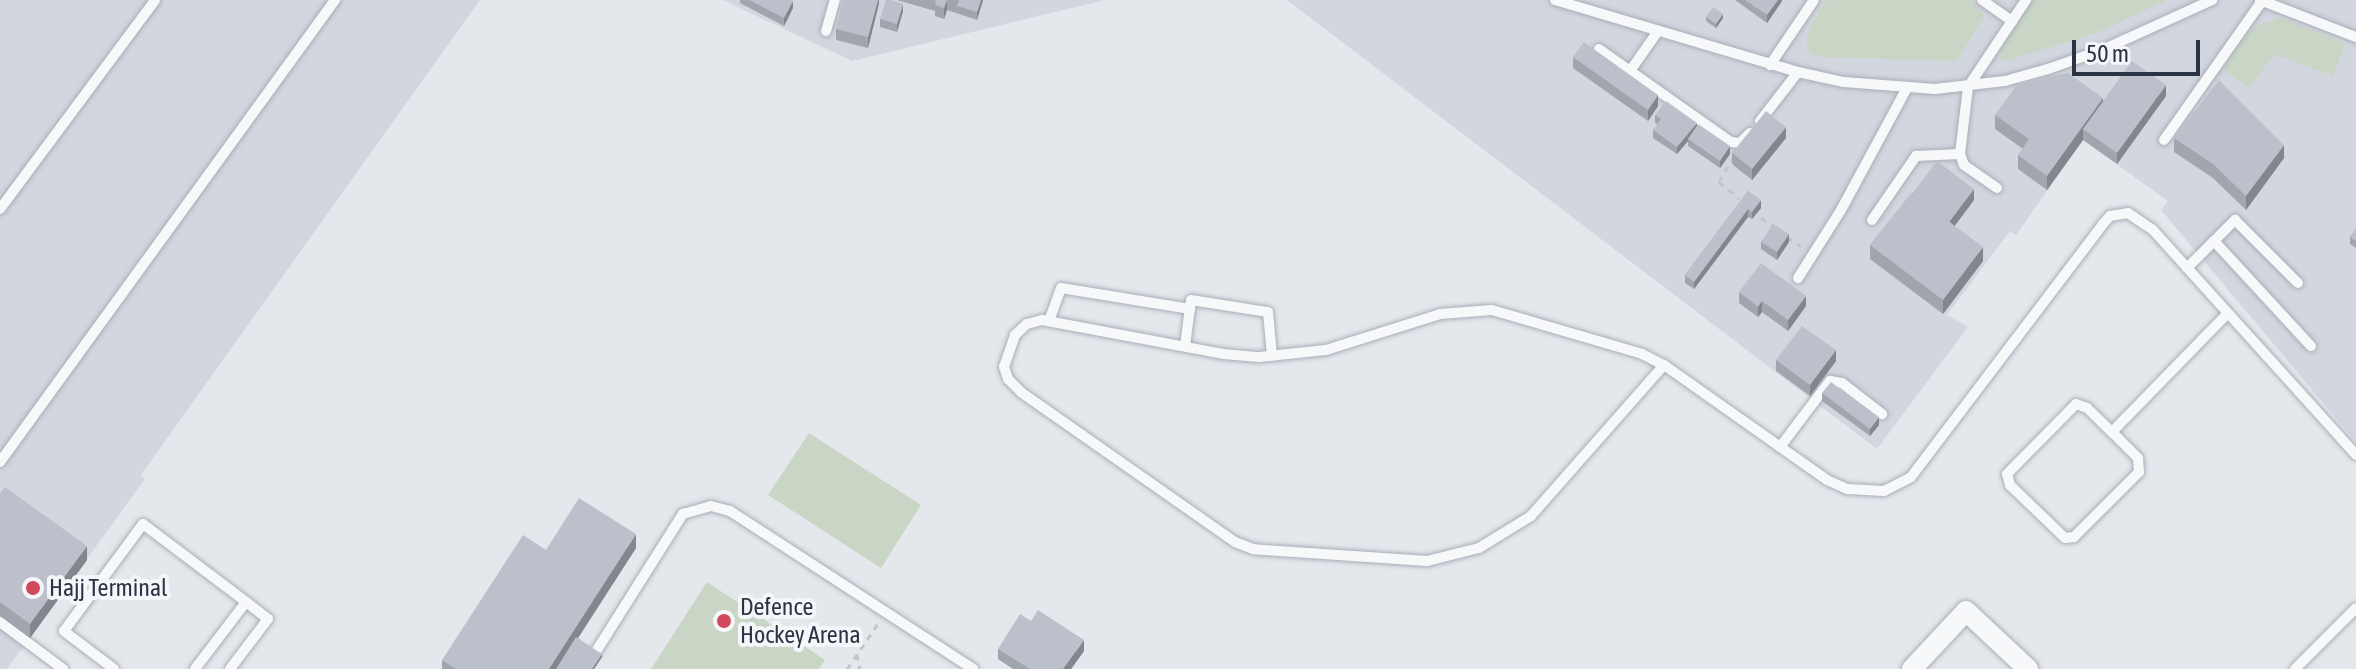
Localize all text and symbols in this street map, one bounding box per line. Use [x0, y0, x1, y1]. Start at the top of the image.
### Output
scale bar [2076, 24, 2204, 74]
text: 50 m [2086, 40, 2129, 67]
place label: Hajj Terminal [49, 574, 167, 602]
marker: Hajj Terminal [24, 579, 42, 597]
place label: Defence Hockey Arena [740, 593, 861, 649]
marker: Defence Hockey Arena [715, 612, 733, 630]

